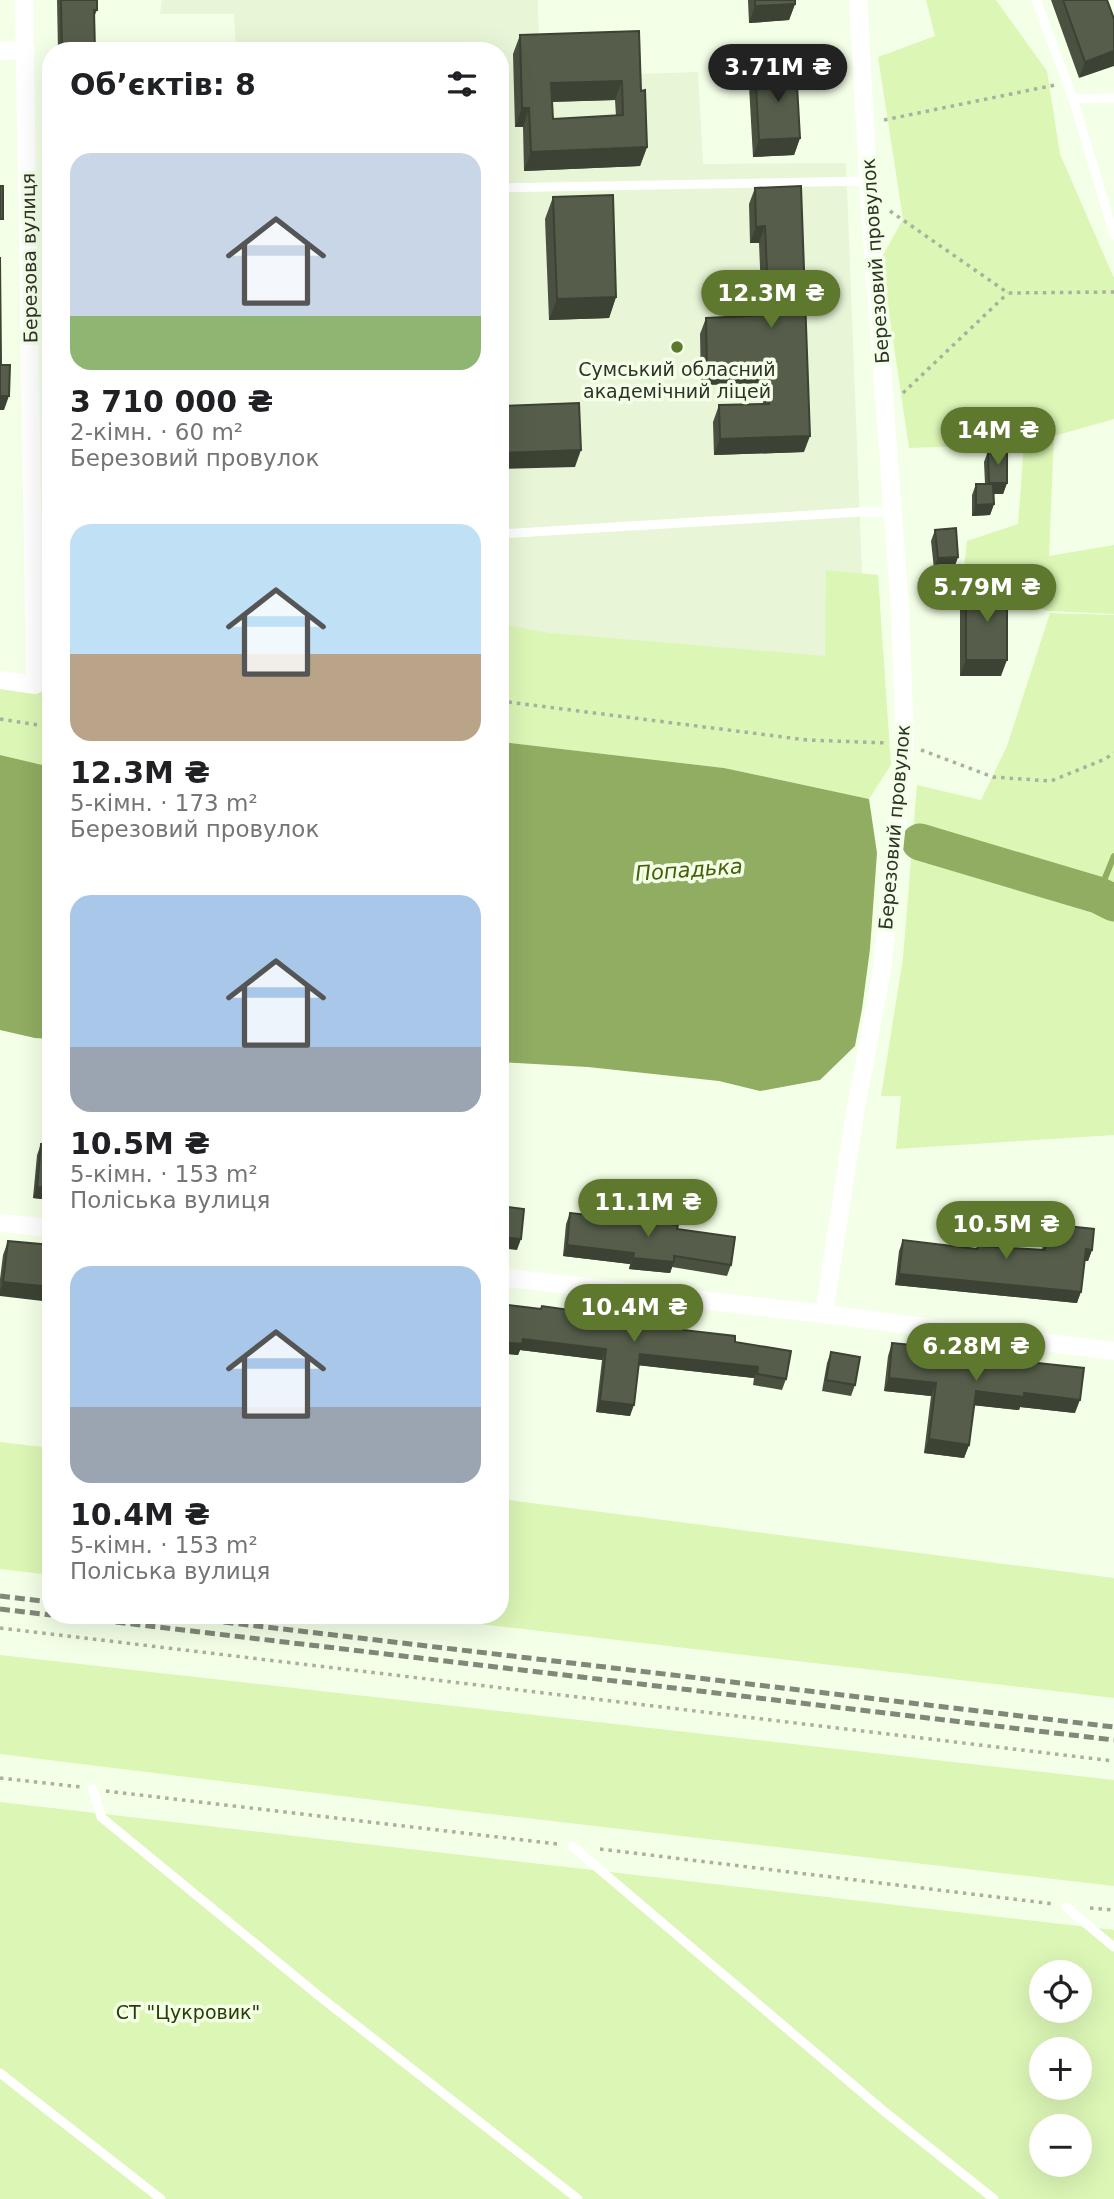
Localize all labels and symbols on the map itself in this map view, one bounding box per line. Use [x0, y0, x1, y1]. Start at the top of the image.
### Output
pin: 3.71M ₴ [713, 44, 843, 104]
street label: Березовий провулок [857, 158, 893, 364]
street label: Березова вулиця [17, 173, 41, 343]
pin: 12.3M ₴ [706, 270, 836, 330]
marker: Сумський обласний академічний ліцей [669, 339, 685, 355]
place label: Сумський обласний академічний ліцей [578, 358, 776, 402]
pin: 14M ₴ [949, 407, 1047, 467]
pin: 5.79M ₴ [922, 564, 1052, 624]
street label: Березовий провулок [874, 723, 914, 931]
water label: Попадька [634, 854, 744, 886]
pin: 11.1M ₴ [583, 1180, 713, 1239]
pin: 10.5M ₴ [941, 1202, 1071, 1261]
pin: 10.4M ₴ [569, 1284, 699, 1344]
pin: 6.28M ₴ [911, 1324, 1041, 1383]
park label: СТ "Цукровик" [116, 2001, 260, 2023]

